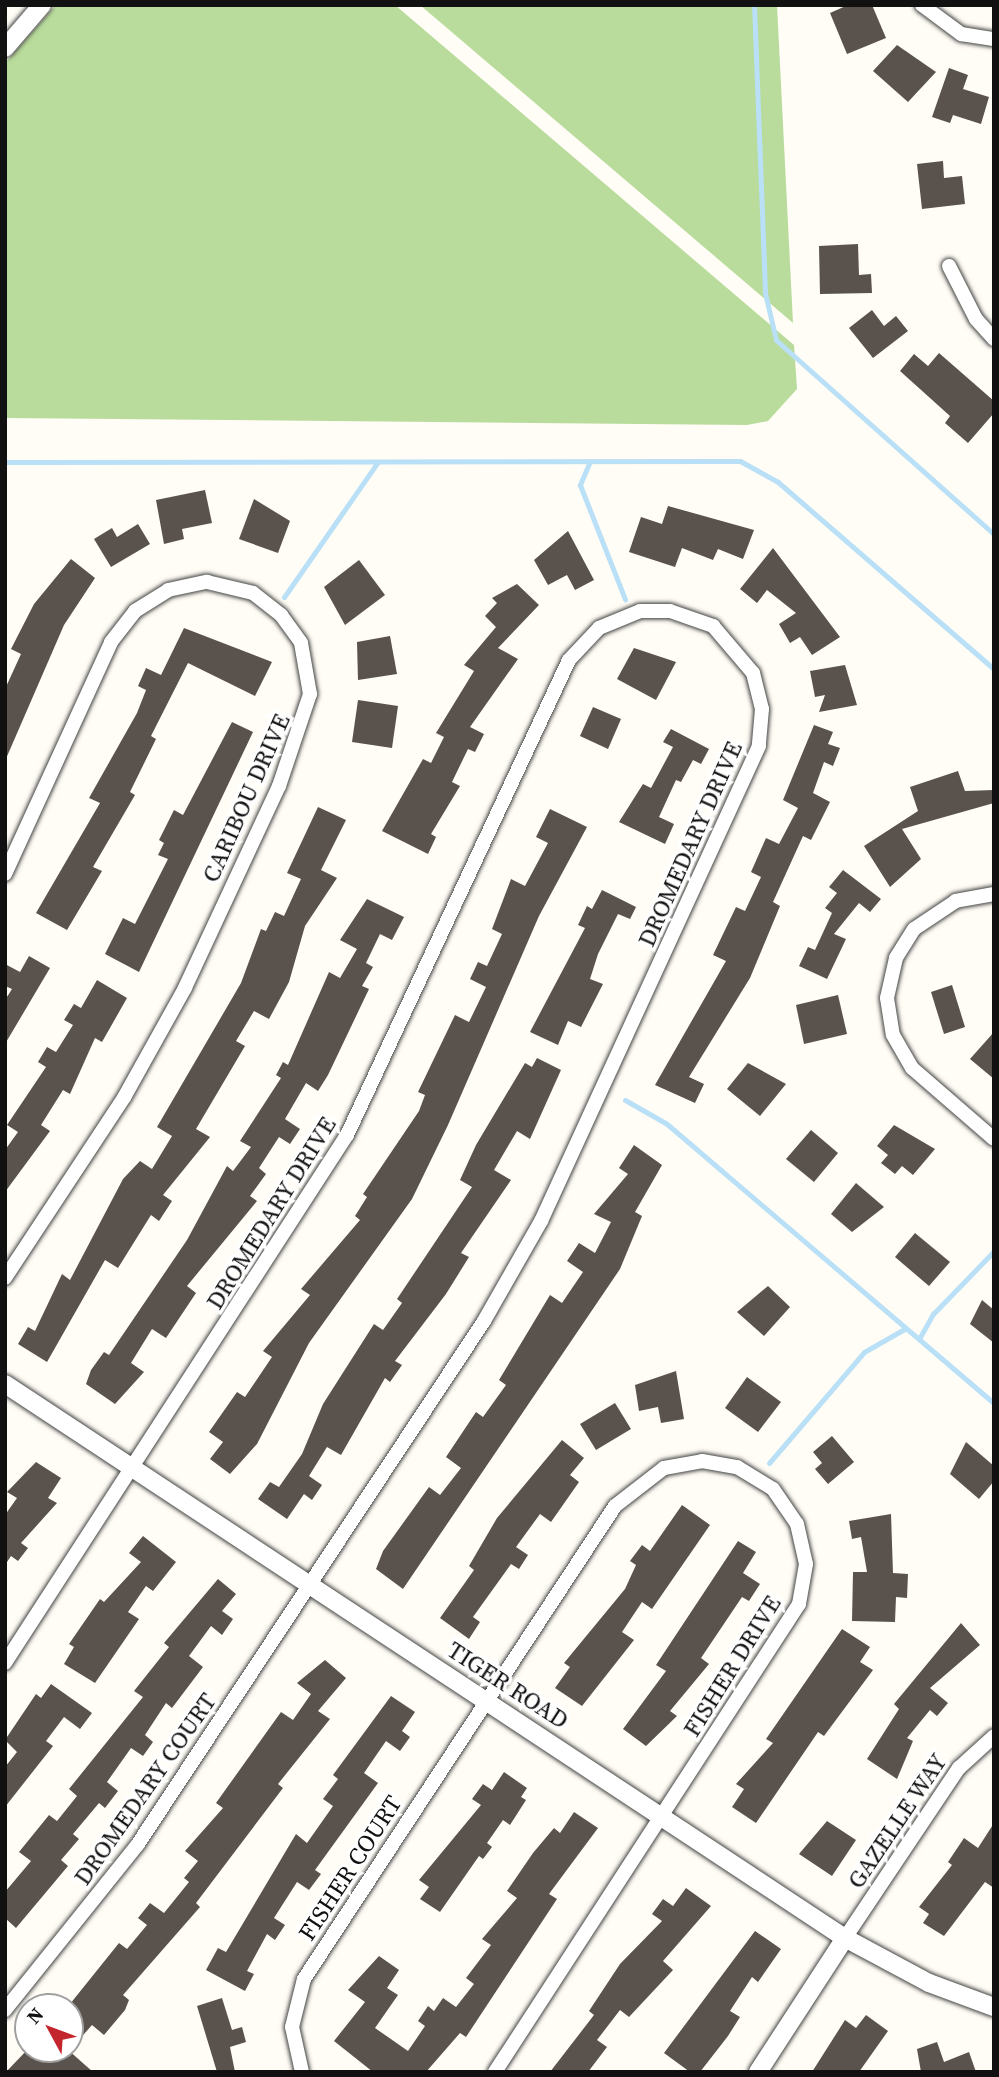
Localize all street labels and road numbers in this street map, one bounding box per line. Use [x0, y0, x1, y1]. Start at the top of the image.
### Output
street label: CARIBOU DRIVE [196, 709, 296, 887]
street label: DROMEDARY DRIVE [632, 737, 748, 951]
street label: DROMEDARY DRIVE [200, 1111, 342, 1315]
street label: FISHER DRIVE [677, 1590, 787, 1742]
street label: TIGER ROAD [442, 1635, 574, 1735]
street label: DROMEDARY COURT [68, 1687, 222, 1891]
street label: GAZELLE WAY [841, 1748, 953, 1894]
street label: FISHER COURT [292, 1790, 408, 1946]

